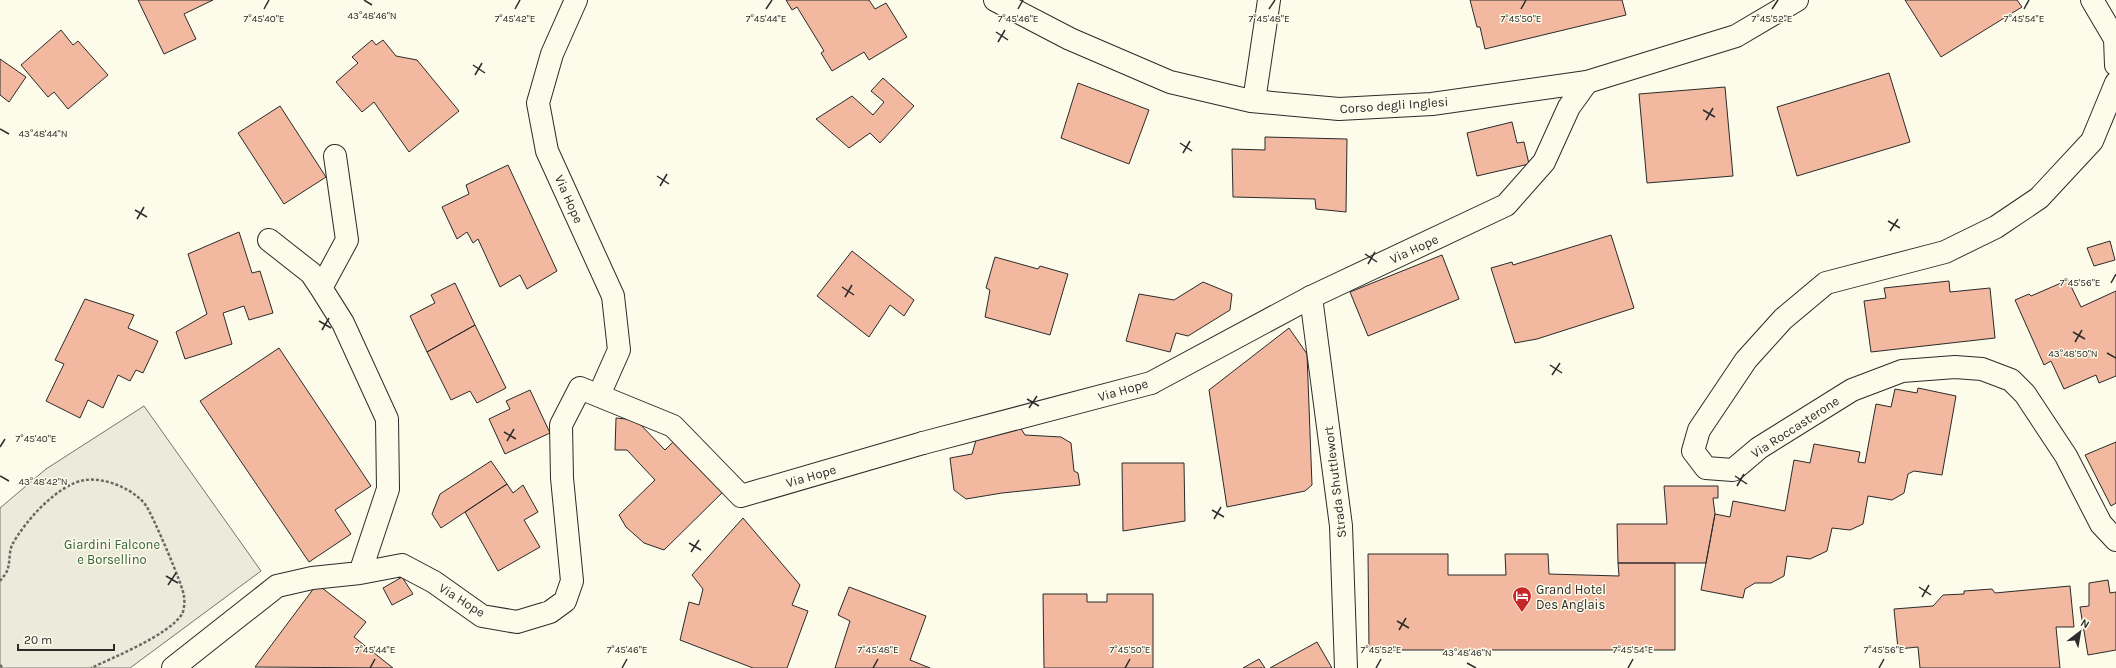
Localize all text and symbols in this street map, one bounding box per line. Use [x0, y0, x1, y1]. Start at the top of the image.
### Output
text: 43°48'46"N [347, 10, 397, 22]
text: 7°45'40"E [244, 13, 284, 25]
text: 7°45'42"E [495, 13, 535, 25]
text: 7°45'44"E [746, 13, 786, 25]
text: 7°45'46"E [998, 13, 1038, 25]
text: 7°45'48"E [1248, 13, 1290, 25]
text: 7°45'50"E [1501, 13, 1541, 25]
text: 7°45'52"E [1752, 13, 1792, 25]
text: 7°45'54"E [2004, 13, 2044, 25]
street label: Corso degli Inglesi [1339, 94, 1449, 116]
text: 43°48'44"N [18, 128, 68, 140]
street label: Via Hope [552, 172, 586, 226]
street label: Via Hope [1387, 231, 1441, 267]
text: 7°45'56"E [2060, 277, 2100, 289]
text: 43°48'50"N [2048, 348, 2098, 360]
street label: Via Hope [1096, 376, 1150, 404]
street label: Via Roccasterone [1748, 393, 1842, 461]
street label: Strada Shuttlewort [1321, 425, 1349, 539]
text: 7°45'40"E [16, 433, 56, 445]
street label: Via Hope [784, 462, 838, 490]
text: 43°48'42"N [18, 476, 68, 488]
park label: Giardini Falcone e Borsellino [64, 537, 160, 567]
street label: Via Hope [436, 580, 488, 620]
place label: Grand Hotel Des Anglais [1536, 582, 1606, 612]
hotel icon: Grand Hotel Des Anglais [1511, 585, 1533, 613]
north arrow [2060, 612, 2100, 652]
text: N [2078, 616, 2092, 631]
scale bar [18, 626, 114, 652]
text: 20 m [24, 633, 52, 647]
text: 7°45'44"E [355, 644, 395, 656]
text: 7°45'46"E [607, 644, 647, 656]
text: 7°45'48"E [857, 644, 899, 656]
text: 7°45'50"E [1110, 644, 1150, 656]
text: 7°45'52"E [1361, 644, 1401, 656]
text: 7°45'54"E [1613, 644, 1653, 656]
text: 7°45'56"E [1864, 644, 1904, 656]
text: 43°48'46"N [1442, 647, 1492, 659]

